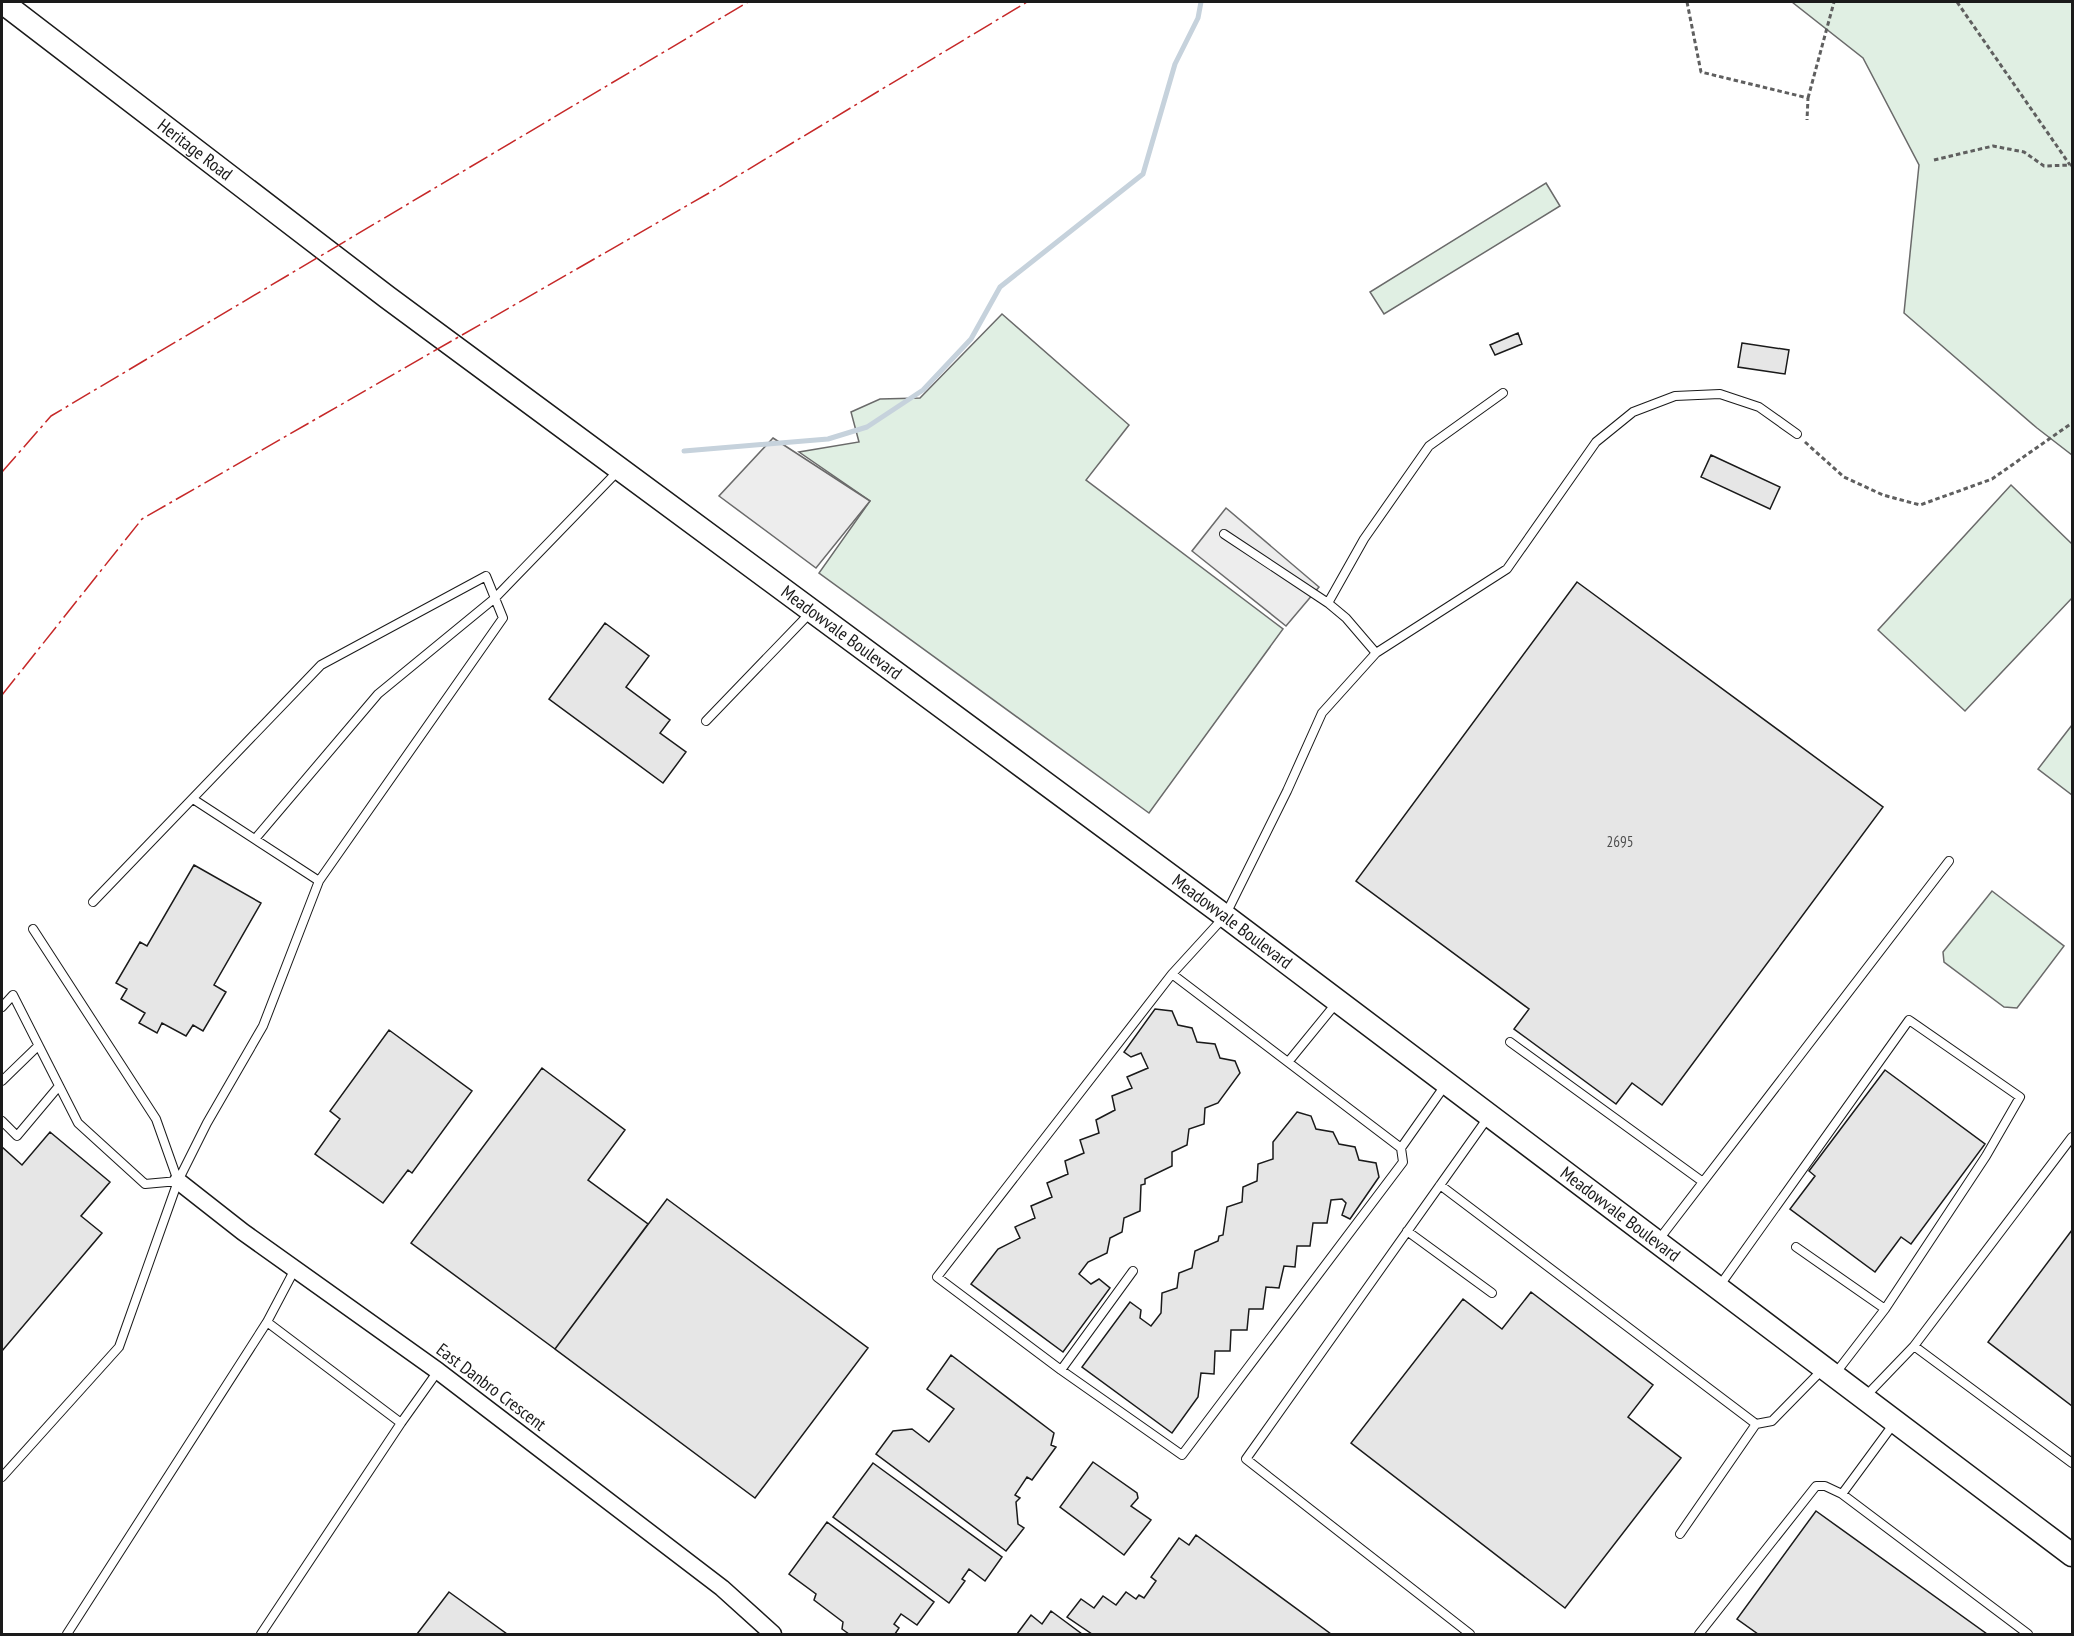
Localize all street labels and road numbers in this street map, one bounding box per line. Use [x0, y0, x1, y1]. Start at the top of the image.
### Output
street label: Heritage Road [153, 114, 237, 185]
street label: Meadowvale Boulevard [777, 580, 907, 684]
street label: Meadowvale Boulevard [1168, 869, 1297, 974]
street label: Meadowvale Boulevard [1556, 1161, 1685, 1266]
street label: East Danbro Crescent [432, 1338, 551, 1435]

